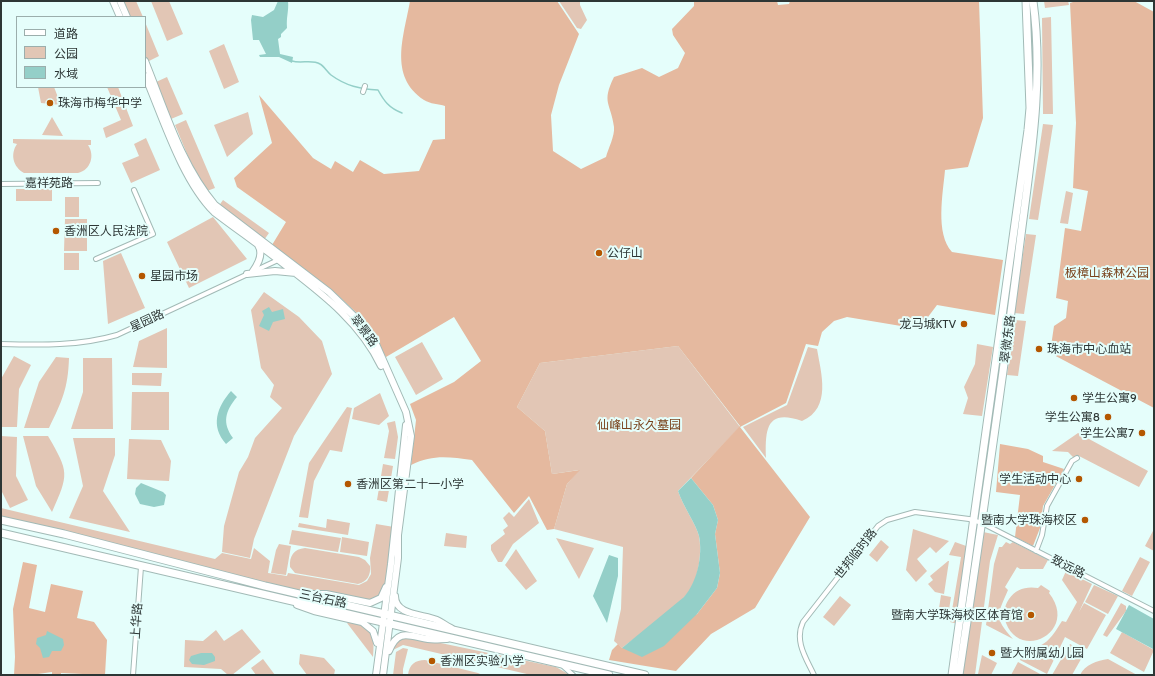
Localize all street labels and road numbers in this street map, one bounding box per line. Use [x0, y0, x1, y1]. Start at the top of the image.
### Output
street label: 嘉祥苑路 [25, 176, 73, 190]
street label: 星园路 [128, 307, 166, 335]
street label: 翠景路 [347, 312, 381, 350]
street label: 翠微东路 [998, 314, 1018, 364]
street label: 世邦临时路 [832, 526, 880, 582]
street label: 致远路 [1049, 552, 1087, 582]
street label: 三台石路 [298, 587, 348, 611]
street label: 上华路 [129, 603, 145, 639]

